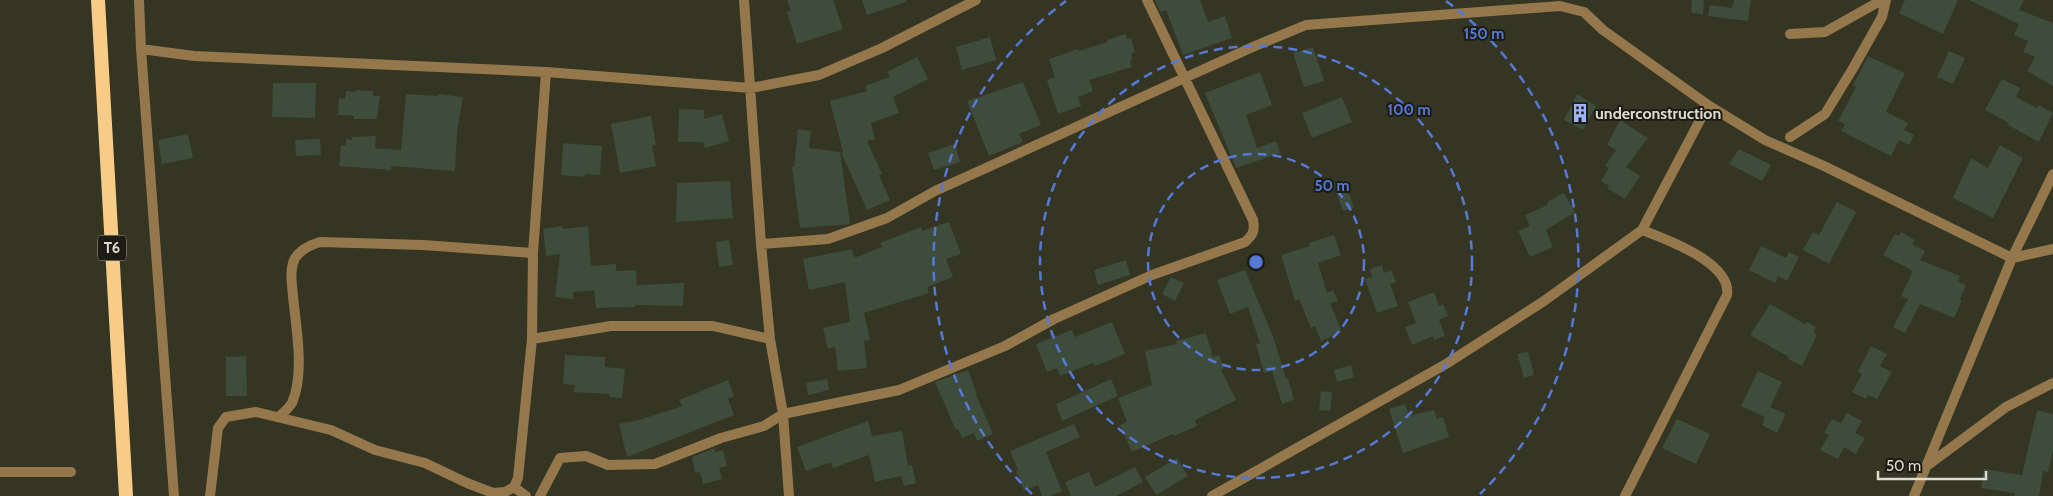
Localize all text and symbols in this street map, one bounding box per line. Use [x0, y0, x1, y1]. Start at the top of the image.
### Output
text: 150 m [1464, 25, 1504, 43]
text: 100 m [1387, 101, 1431, 119]
building icon: underconstruction [1569, 102, 1591, 124]
place label: underconstruction [1595, 104, 1721, 123]
text: 50 m [1314, 177, 1350, 195]
road number: T6 [98, 236, 126, 260]
centre of rings [1247, 253, 1265, 271]
scale bar [1878, 448, 1986, 480]
text: 50 m [1886, 457, 1921, 475]

